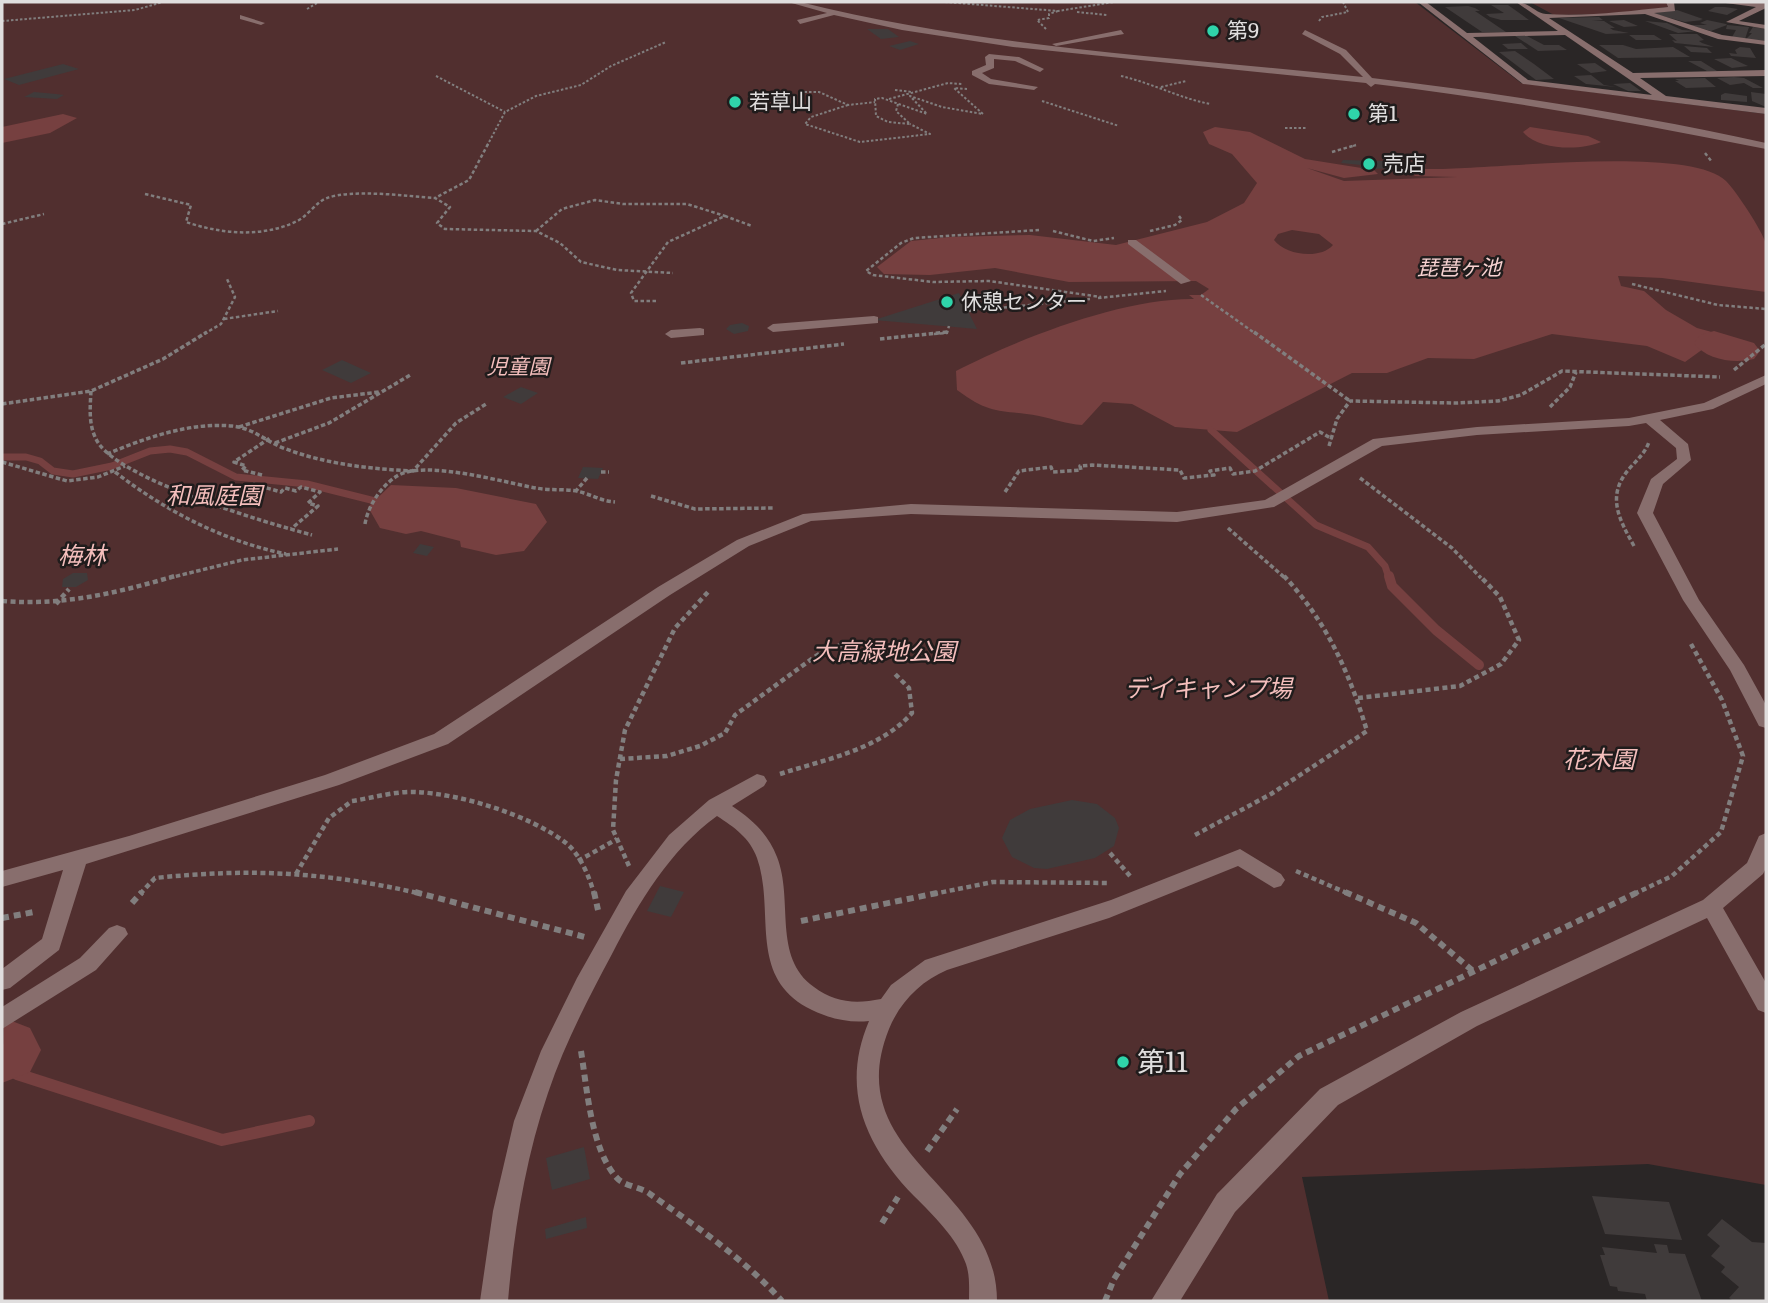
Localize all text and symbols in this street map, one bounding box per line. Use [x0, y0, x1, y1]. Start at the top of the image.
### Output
place label: 第9 [1227, 13, 1259, 44]
marker: 第9 [1205, 23, 1221, 39]
place label: 若草山 [749, 84, 812, 115]
marker: 若草山 [727, 94, 743, 110]
place label: 第1 [1368, 96, 1398, 127]
marker: 第1 [1346, 106, 1362, 122]
place label: 売店 [1383, 146, 1425, 177]
marker: 売店 [1361, 156, 1377, 172]
water label: 琵琶ヶ池 [1417, 250, 1503, 281]
place label: 休憩センター [961, 284, 1087, 315]
marker: 休憩センター [939, 294, 955, 310]
park label: 児童園 [487, 349, 552, 380]
park label: 和風庭園 [166, 476, 265, 511]
park label: 梅林 [58, 536, 109, 571]
park label: 大高緑地公園 [812, 632, 959, 667]
park label: デイキャンプ場 [1124, 669, 1295, 704]
park label: 花木園 [1563, 740, 1638, 775]
place label: 第11 [1137, 1039, 1188, 1081]
marker: 第11 [1115, 1054, 1131, 1070]

